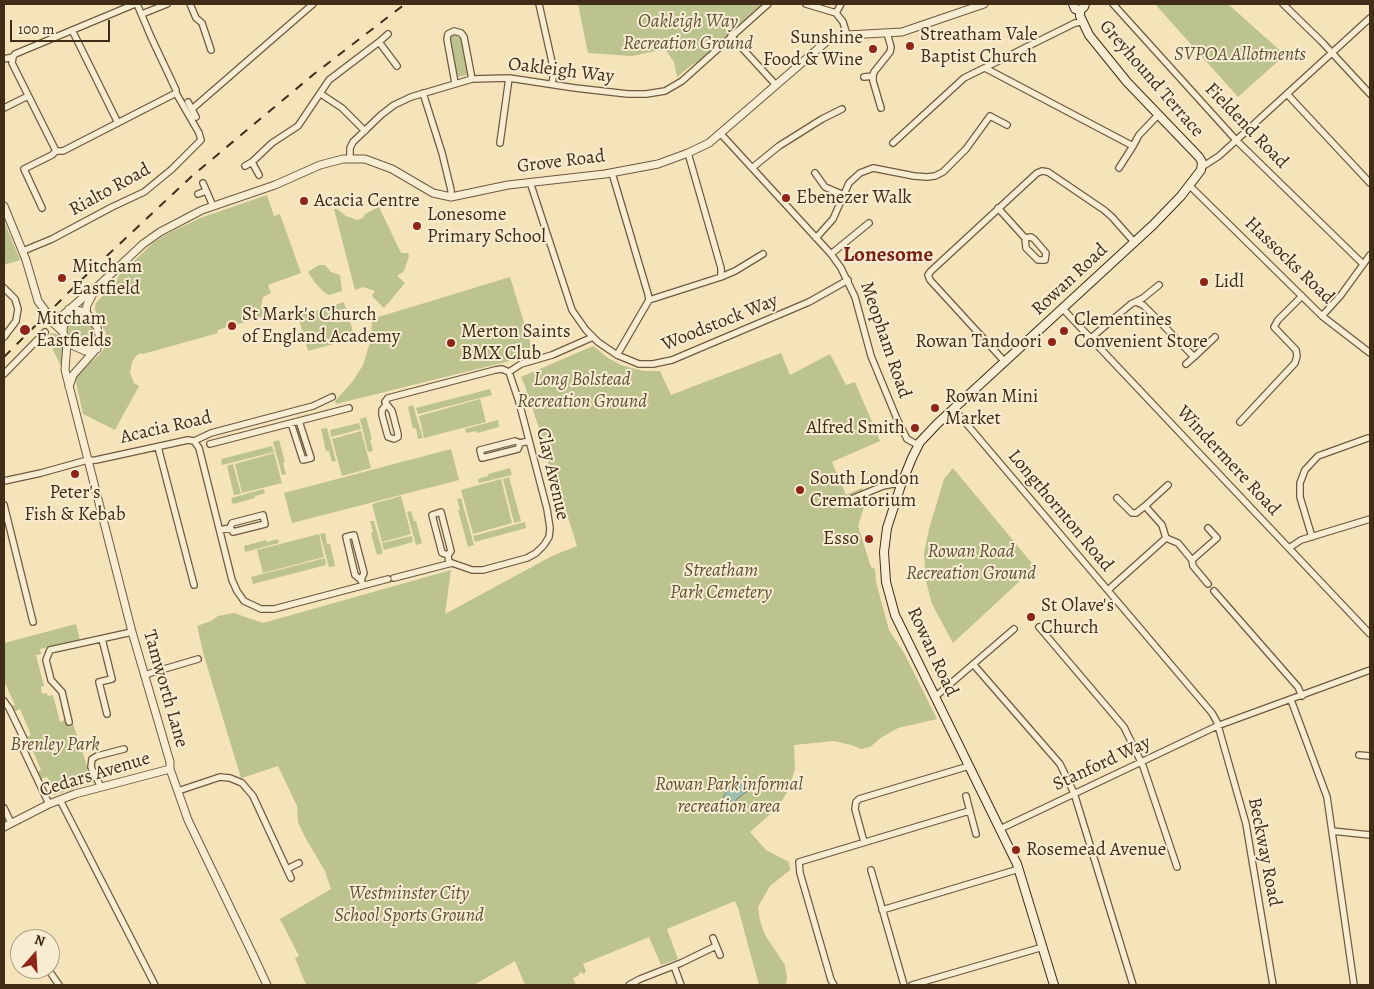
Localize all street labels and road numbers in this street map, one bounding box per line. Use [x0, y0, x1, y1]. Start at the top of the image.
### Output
street label: Greyhound Terrace [1094, 16, 1208, 142]
street label: Oakleigh Way [507, 53, 615, 89]
street label: Fieldend Road [1199, 78, 1293, 174]
street label: Grove Road [516, 145, 606, 179]
street label: Rialto Road [65, 158, 155, 222]
street label: Hassocks Road [1239, 213, 1339, 309]
street label: Rowan Road [1027, 239, 1113, 321]
street label: Meopham Road [854, 279, 916, 401]
street label: Woodstock Way [659, 289, 781, 357]
street label: Windermere Road [1171, 401, 1285, 521]
street label: Acacia Road [118, 406, 214, 450]
street label: Clay Avenue [530, 426, 574, 522]
street label: Longthornton Road [1002, 445, 1118, 577]
street label: Rowan Road [901, 604, 963, 700]
street label: Tamworth Lane [137, 628, 193, 750]
street label: Stanford Way [1050, 731, 1154, 797]
street label: Cedars Avenue [37, 747, 153, 803]
street label: Beckway Road [1242, 796, 1286, 908]

